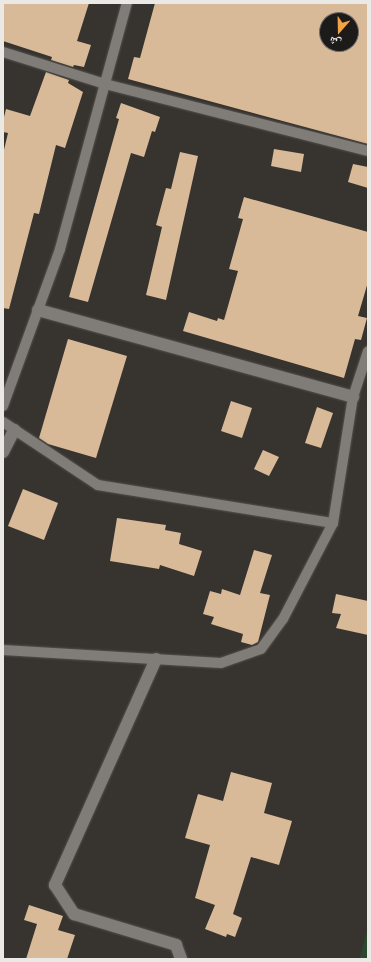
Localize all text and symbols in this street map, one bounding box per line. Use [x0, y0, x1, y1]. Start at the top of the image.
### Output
north arrow [319, 12, 359, 52]
text: ش [328, 35, 343, 50]

